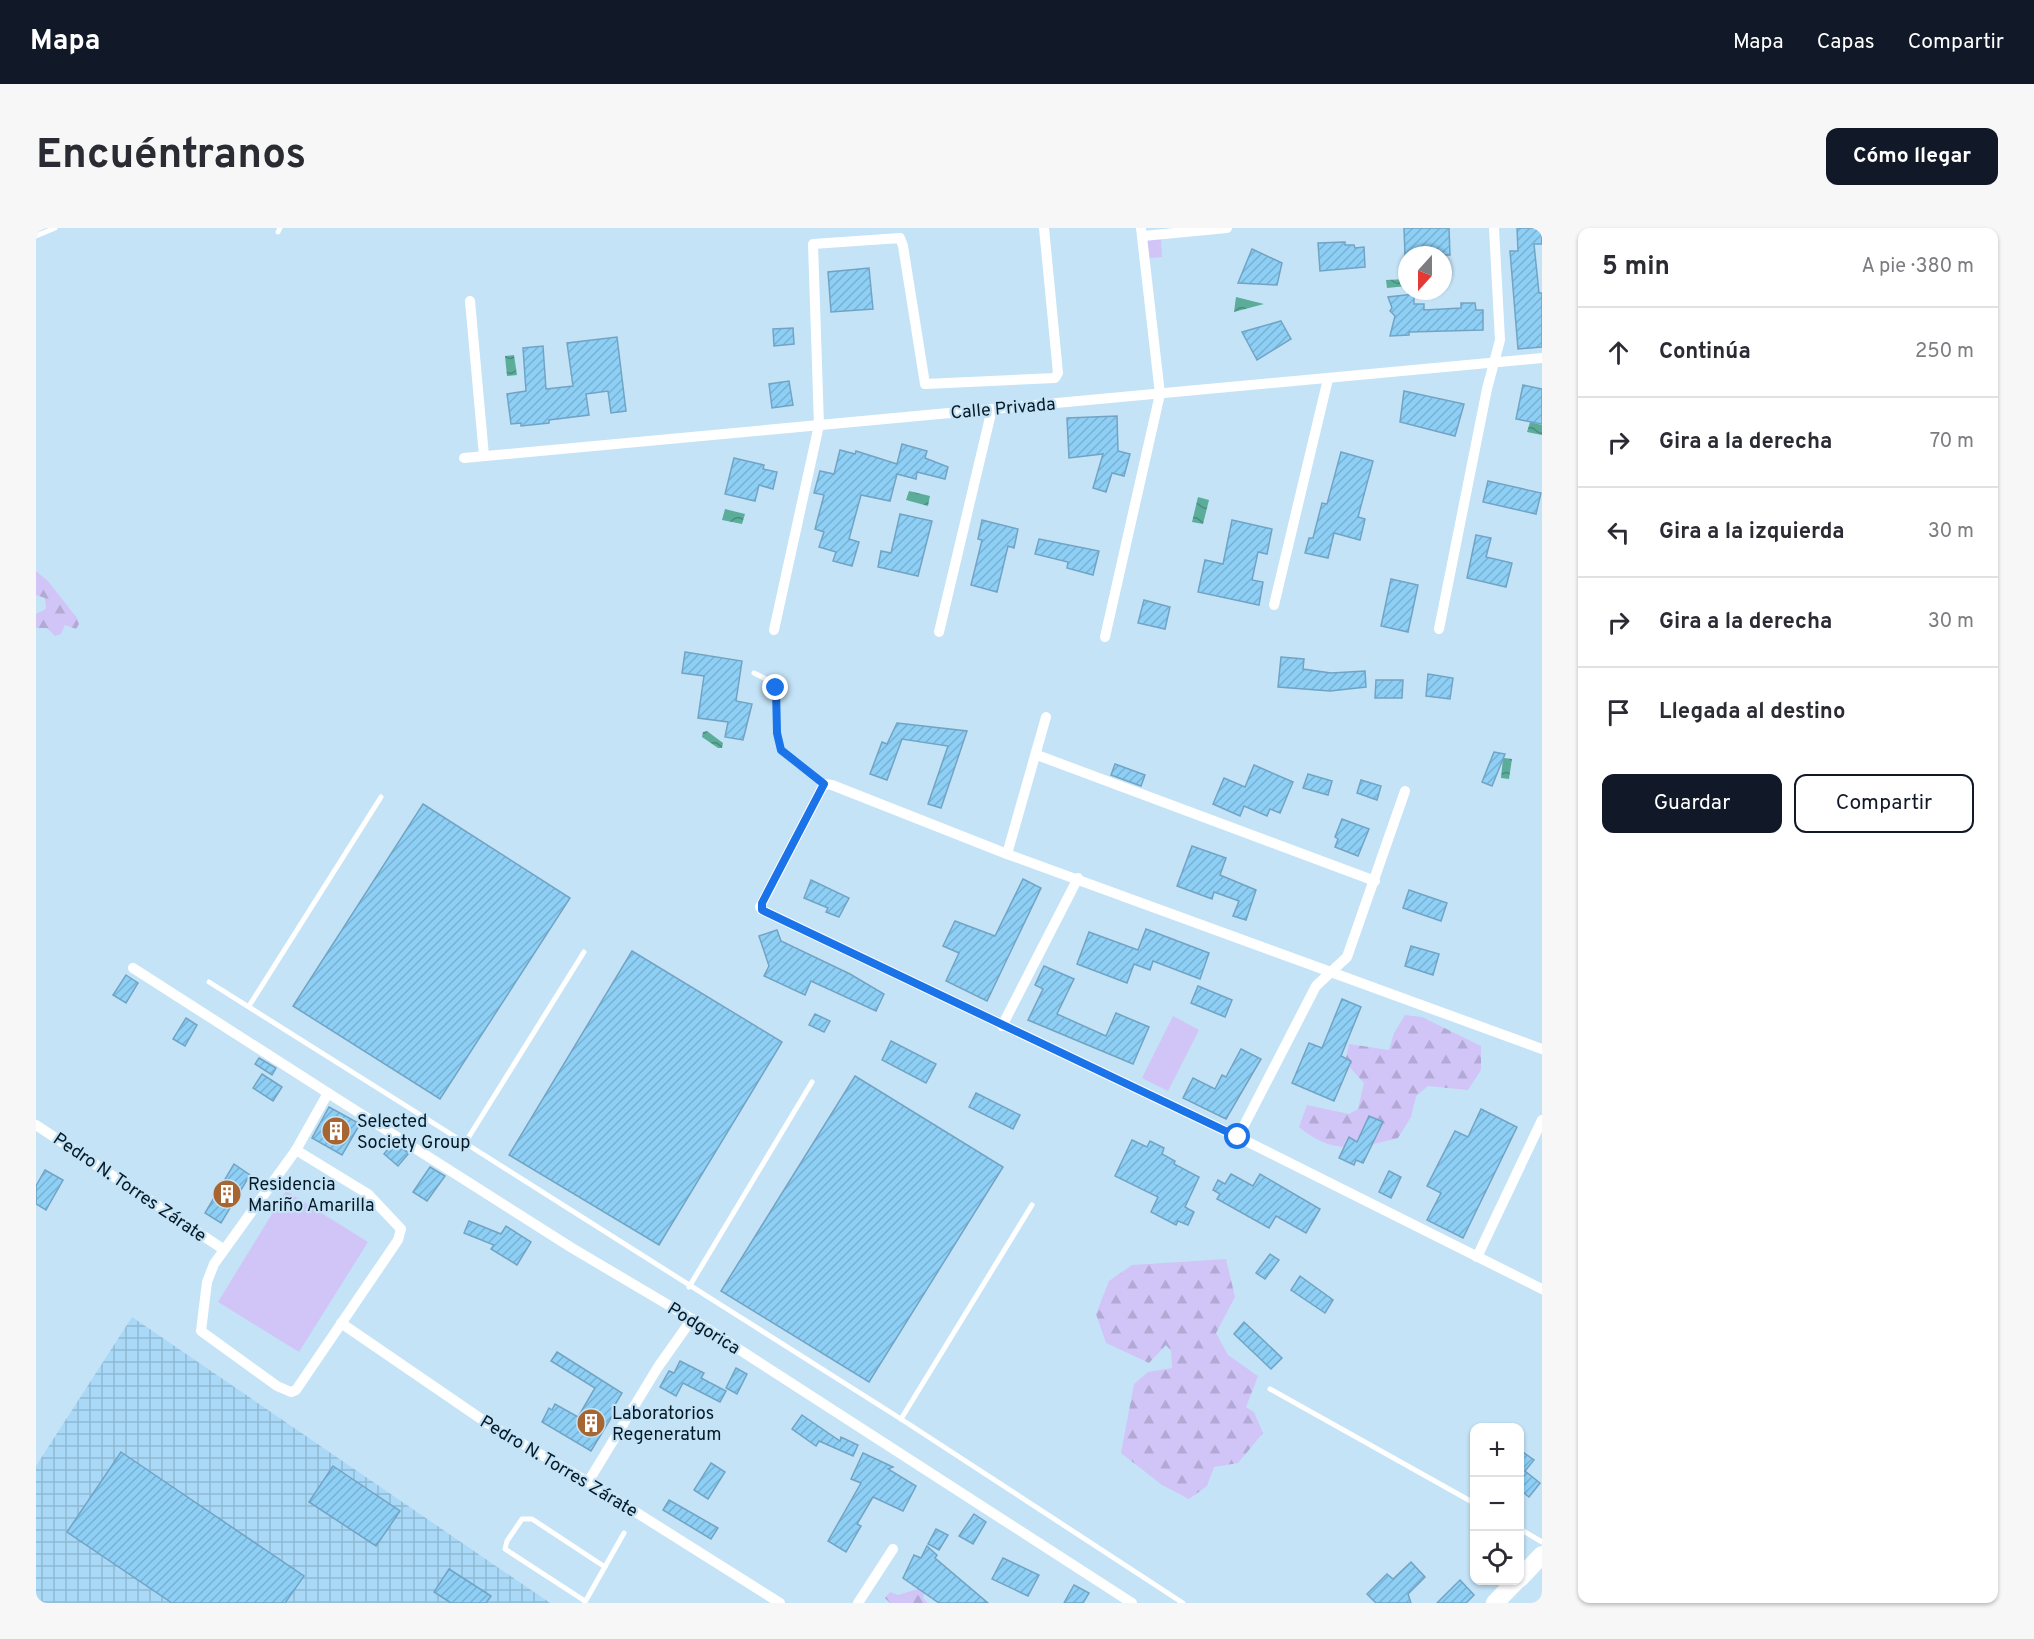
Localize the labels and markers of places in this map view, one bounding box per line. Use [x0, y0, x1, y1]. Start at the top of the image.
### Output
place label: Selected Society Group [357, 1111, 471, 1155]
building icon: Selected Society Group [320, 1115, 352, 1147]
place label: Residencia Mariño Amarilla [248, 1174, 374, 1218]
building icon: Residencia Mariño Amarilla [211, 1178, 243, 1210]
place label: Laboratorios Regeneratum [612, 1403, 721, 1447]
building icon: Laboratorios Regeneratum [575, 1407, 607, 1439]

